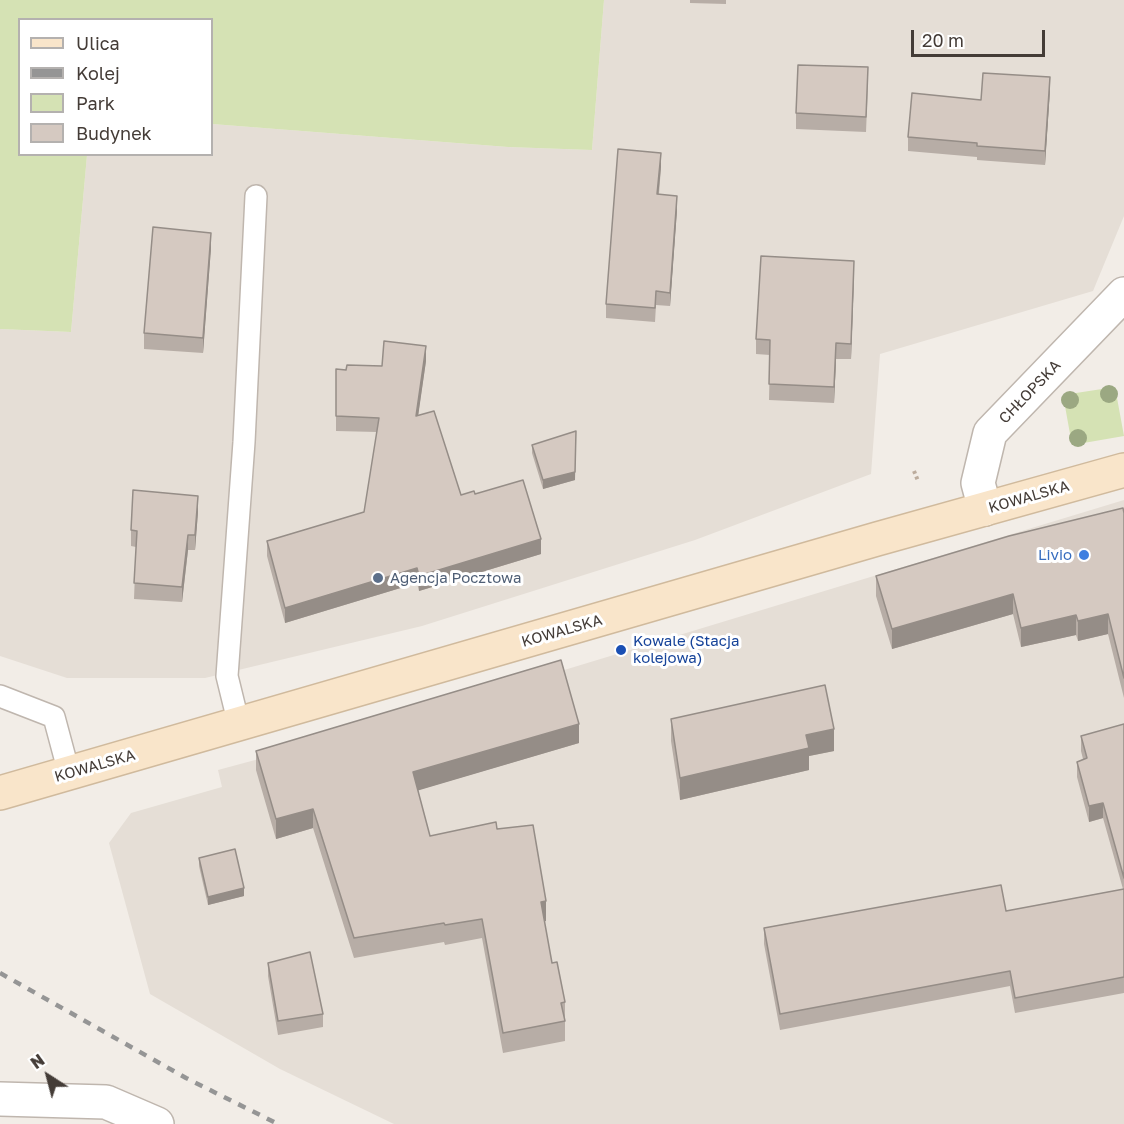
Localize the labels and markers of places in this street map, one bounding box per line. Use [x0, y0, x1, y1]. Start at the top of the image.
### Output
place label: Livio [1038, 546, 1072, 564]
marker: Livio [1077, 548, 1091, 562]
place label: Agencja Pocztowa [390, 569, 521, 587]
marker: Agencja Pocztowa [371, 571, 385, 585]
place label: Kowale (Stacja kolejowa) [633, 632, 739, 667]
marker: Kowale (Stacja kolejowa) [614, 643, 628, 657]

